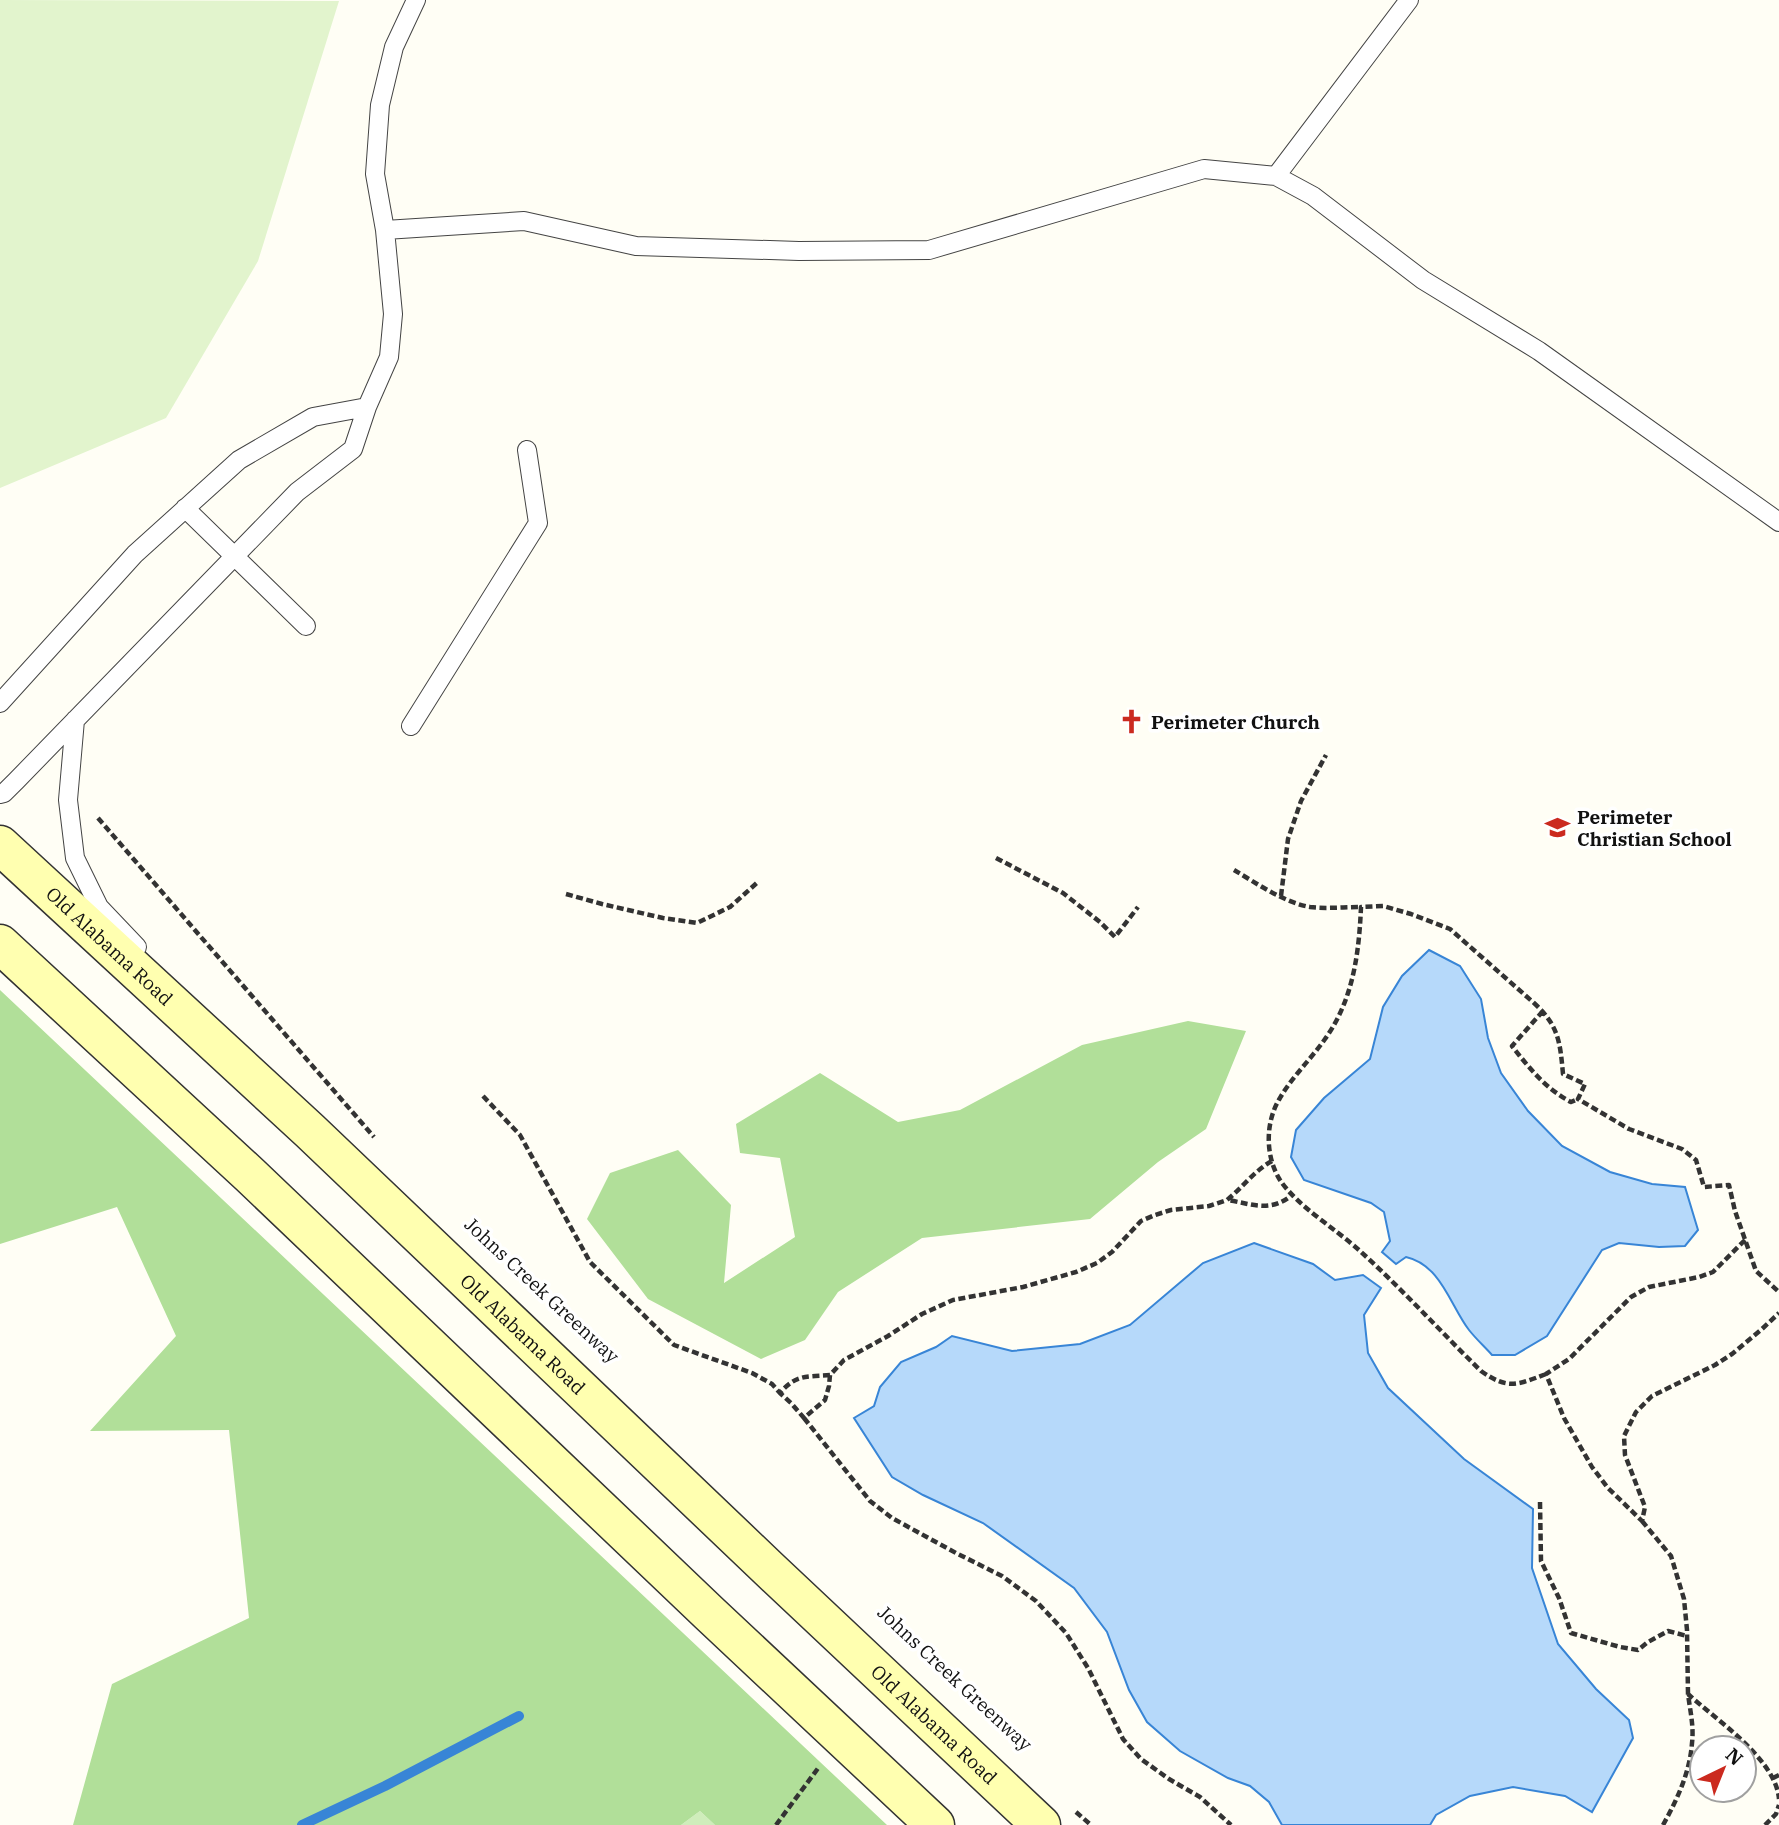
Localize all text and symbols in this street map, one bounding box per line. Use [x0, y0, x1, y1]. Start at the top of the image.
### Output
church icon: Perimeter Church [1117, 708, 1145, 736]
place label: Perimeter Church [1151, 710, 1320, 734]
place label: Perimeter Christian School [1577, 805, 1732, 851]
school or university icon: Perimeter Christian School [1543, 814, 1571, 842]
street label: Old Alabama Road [41, 882, 178, 1011]
street label: Johns Creek Greenway [460, 1212, 625, 1368]
street label: Old Alabama Road [455, 1269, 591, 1399]
street label: Johns Creek Greenway [873, 1600, 1038, 1756]
street label: Old Alabama Road [866, 1659, 1002, 1789]
north arrow [1688, 1734, 1758, 1804]
text: N [1721, 1743, 1748, 1770]

